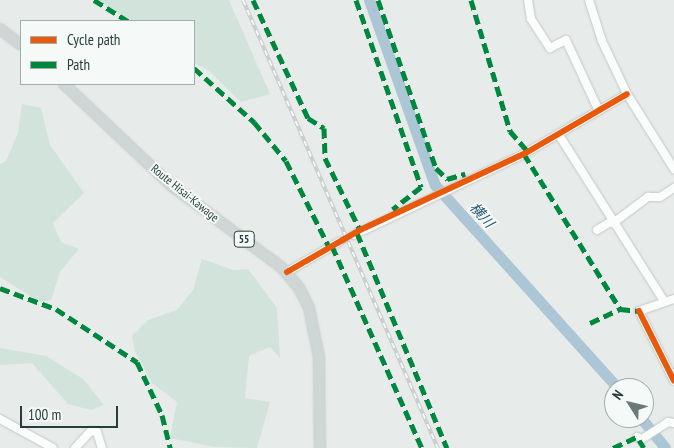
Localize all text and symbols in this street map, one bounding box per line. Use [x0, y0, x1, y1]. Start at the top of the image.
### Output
legend [20, 20, 195, 85]
text: Cycle path [67, 30, 120, 49]
text: Path [67, 55, 90, 74]
street label: Route Hisai-Kawage [148, 161, 222, 225]
water label: 横川 [466, 199, 498, 231]
road number: 55 [233, 230, 255, 248]
north arrow [604, 378, 654, 428]
text: N [608, 386, 627, 403]
scale bar [22, 396, 120, 428]
text: 100 m [28, 405, 61, 424]

